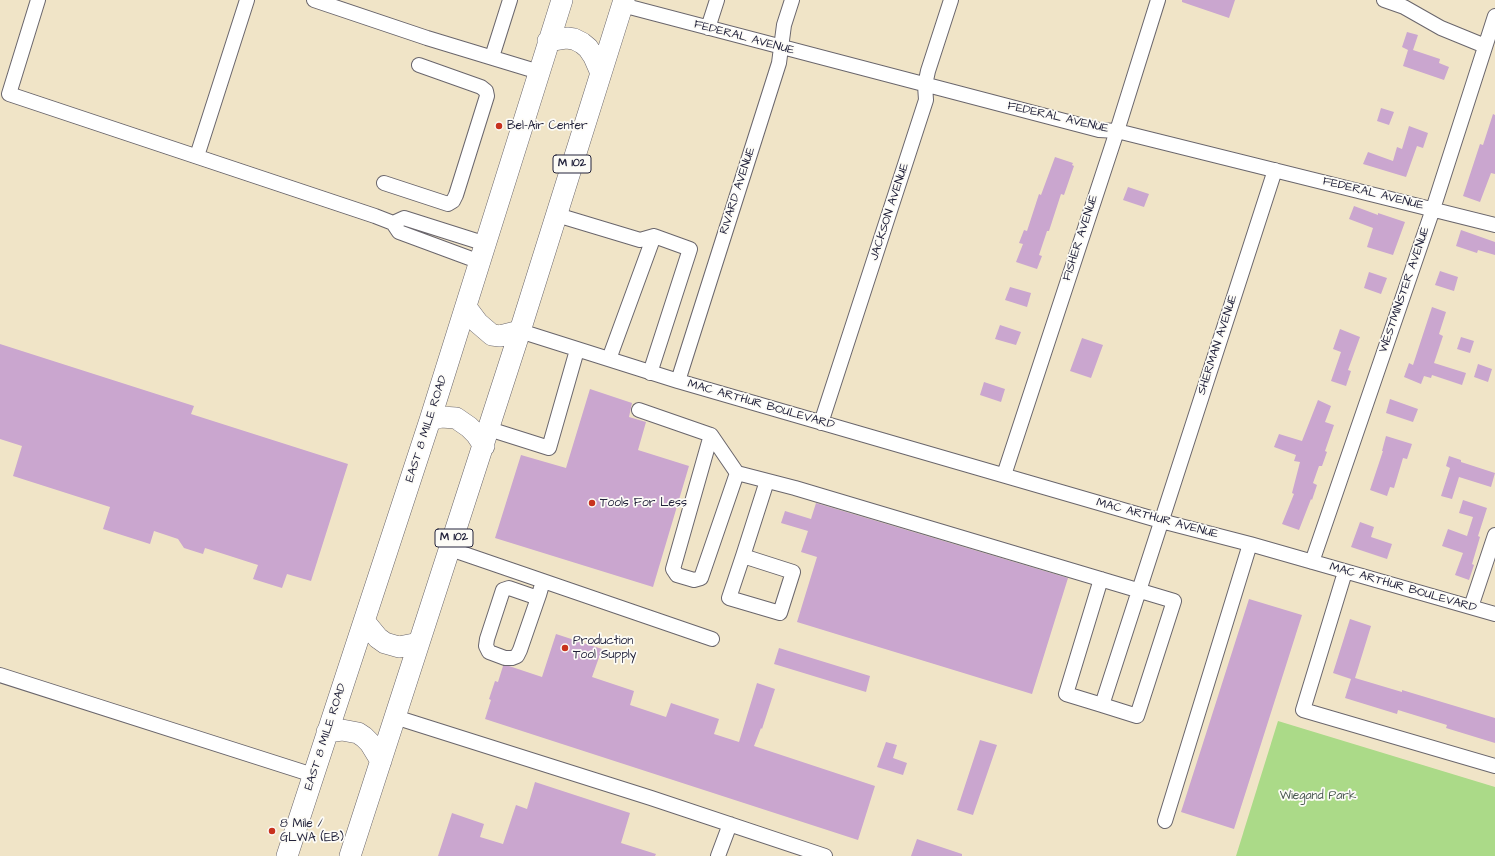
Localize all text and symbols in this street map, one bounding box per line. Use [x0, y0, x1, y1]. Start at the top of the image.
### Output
street label: FEDERAL AVENUE [692, 18, 796, 58]
street label: FEDERAL AVENUE [1006, 99, 1110, 137]
place label: Bel-Air Center [507, 119, 588, 133]
marker: Bel-Air Center [494, 121, 504, 131]
street label: RIVARD AVENUE [717, 146, 759, 236]
road number: M 102 [553, 155, 591, 173]
street label: JACKSON AVENUE [867, 161, 913, 263]
street label: FEDERAL AVENUE [1321, 175, 1425, 213]
street label: FISHER AVENUE [1060, 193, 1102, 283]
street label: WESTMINSTER AVENUE [1377, 225, 1433, 355]
street label: SHERMAN AVENUE [1195, 293, 1241, 397]
street label: EAST 8 MILE ROAD [403, 374, 451, 484]
street label: MAC ARTHUR BOULEVARD [686, 377, 836, 433]
place label: Tools For Less [600, 496, 687, 510]
street label: MAC ARTHUR AVENUE [1094, 496, 1220, 542]
marker: Tools For Less [587, 498, 597, 508]
road number: M 102 [435, 529, 473, 547]
street label: MAC ARTHUR BOULEVARD [1328, 560, 1478, 616]
place label: Production Tool Supply [573, 634, 636, 662]
marker: Production Tool Supply [560, 643, 570, 653]
street label: EAST 8 MILE ROAD [302, 682, 350, 792]
park label: Wiegand Park [1280, 789, 1356, 803]
place label: 8 Mile / GLWA (EB) [280, 817, 344, 845]
marker: 8 Mile / GLWA (EB) [267, 826, 277, 836]

